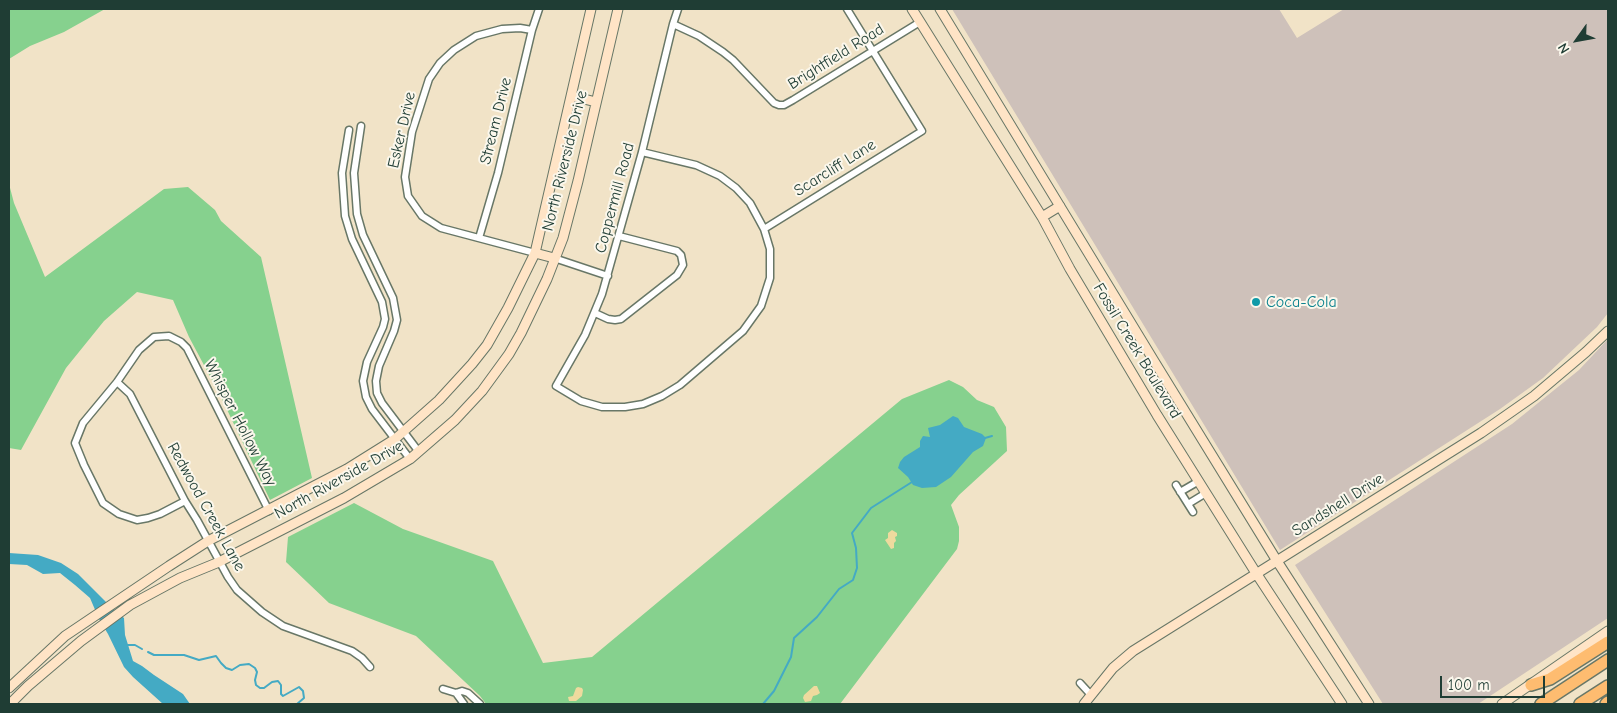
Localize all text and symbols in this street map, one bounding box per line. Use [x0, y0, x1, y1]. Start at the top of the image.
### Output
north arrow [1552, 15, 1602, 65]
street label: Brightfield Road [784, 20, 888, 94]
text: N [1554, 40, 1573, 57]
street label: Stream Drive [476, 76, 516, 166]
street label: North Riverside Drive [538, 89, 592, 233]
street label: Esker Drive [384, 90, 420, 170]
street label: Scarcliff Lane [791, 135, 879, 201]
street label: Coppermill Road [591, 141, 639, 255]
street label: Fossil Creek Boulevard [1089, 280, 1185, 422]
place label: Coca-Cola [1266, 292, 1337, 312]
marker: Coca-Cola [1250, 296, 1262, 308]
street label: Whisper Hollow Way [200, 357, 280, 489]
street label: North Riverside Drive [271, 437, 407, 523]
street label: Redwood Creek Lane [163, 439, 249, 575]
street label: Sandshell Drive [1289, 469, 1387, 541]
scale bar [1442, 666, 1547, 698]
text: 100 m [1448, 676, 1490, 694]

